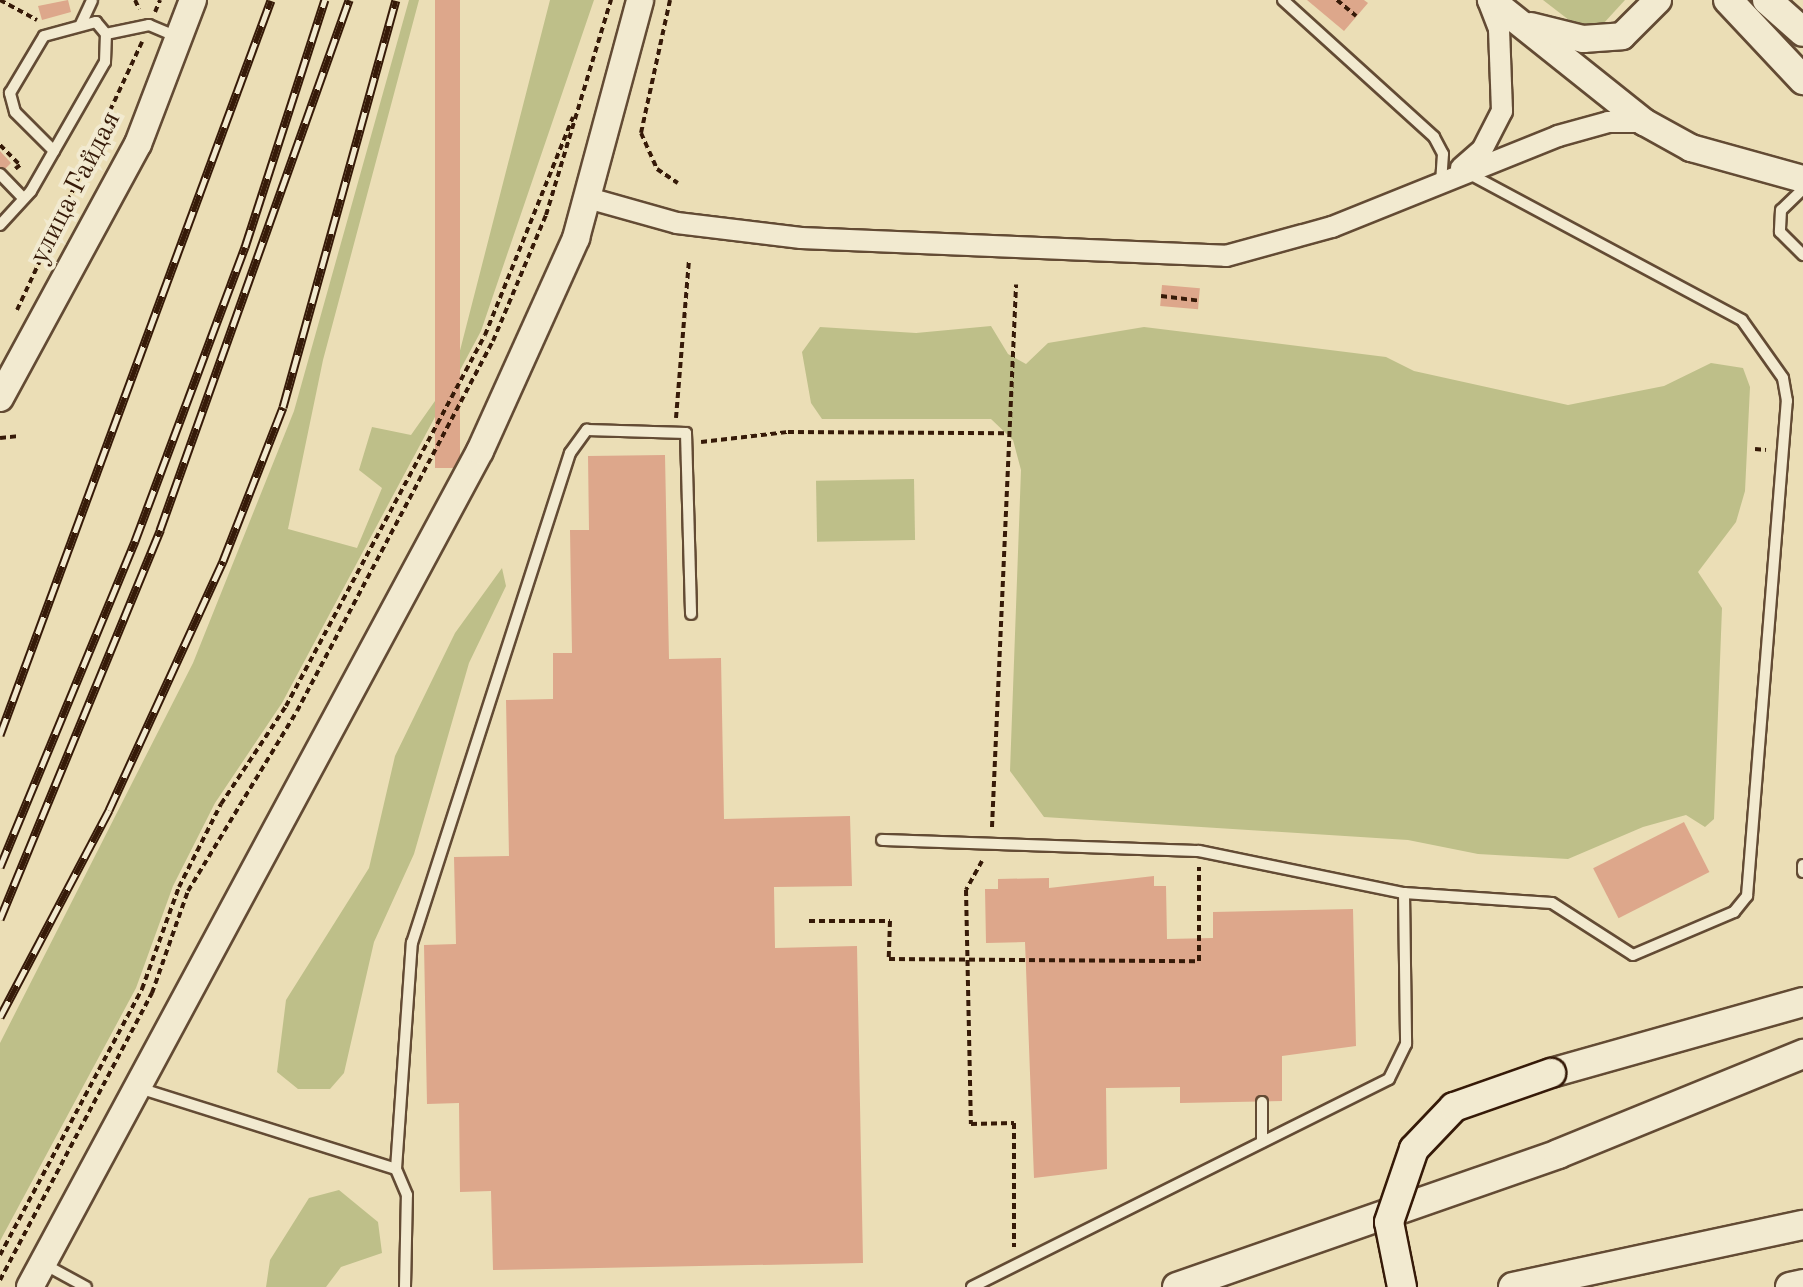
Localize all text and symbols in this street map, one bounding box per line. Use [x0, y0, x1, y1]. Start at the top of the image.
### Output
street label: улица Гайдая [23, 106, 129, 270]

